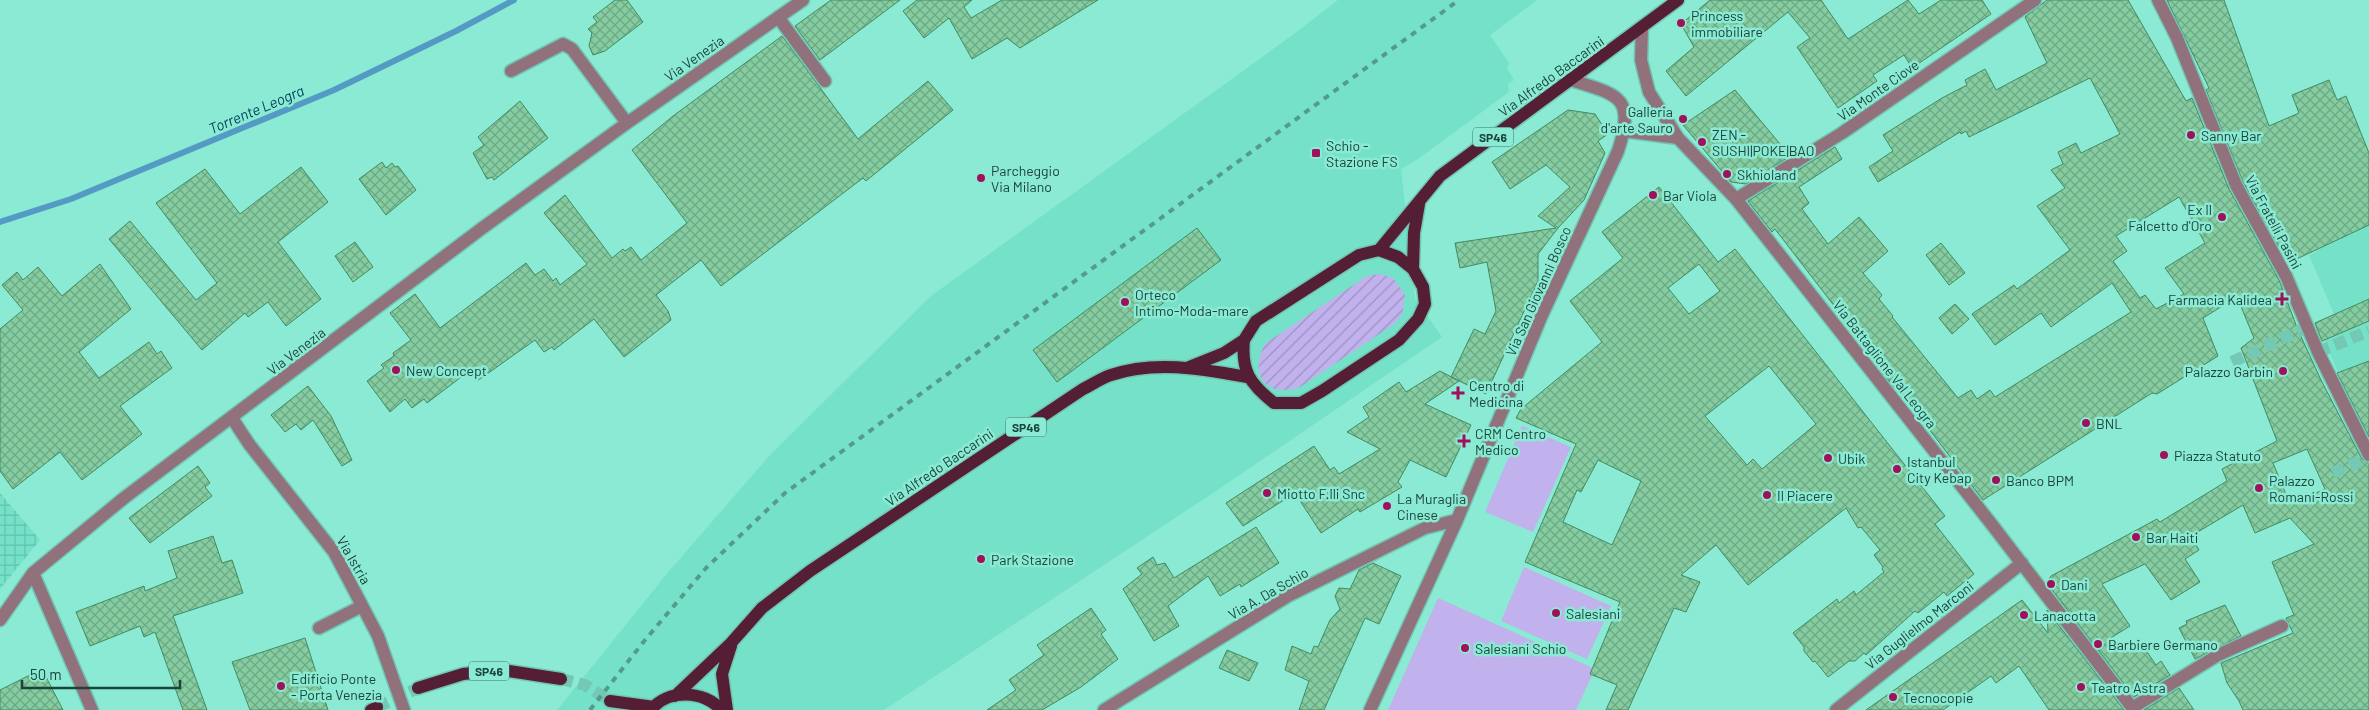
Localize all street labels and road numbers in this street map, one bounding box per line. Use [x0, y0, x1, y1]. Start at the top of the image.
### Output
street label: Via Venezia [661, 31, 727, 85]
street label: Via Alfredo Baccarini [1495, 32, 1607, 120]
street label: Via Monte Ciove [1834, 56, 1922, 124]
road number: SP46 [1473, 128, 1513, 146]
street label: Via Fratelli Pasini [2242, 172, 2306, 272]
street label: Via San Giovanni Bosco [1502, 224, 1574, 358]
street label: Via Battaglione Val Leogra [1830, 296, 1940, 432]
street label: Via Venezia [263, 324, 329, 378]
road number: SP46 [1006, 418, 1046, 437]
street label: Via Alfredo Baccarini [882, 425, 996, 509]
street label: Via Istria [333, 533, 375, 587]
street label: Via A. Da Schio [1225, 563, 1311, 623]
street label: Via Guglielmo Marconi [1861, 577, 1977, 673]
road number: SP46 [469, 661, 509, 680]

